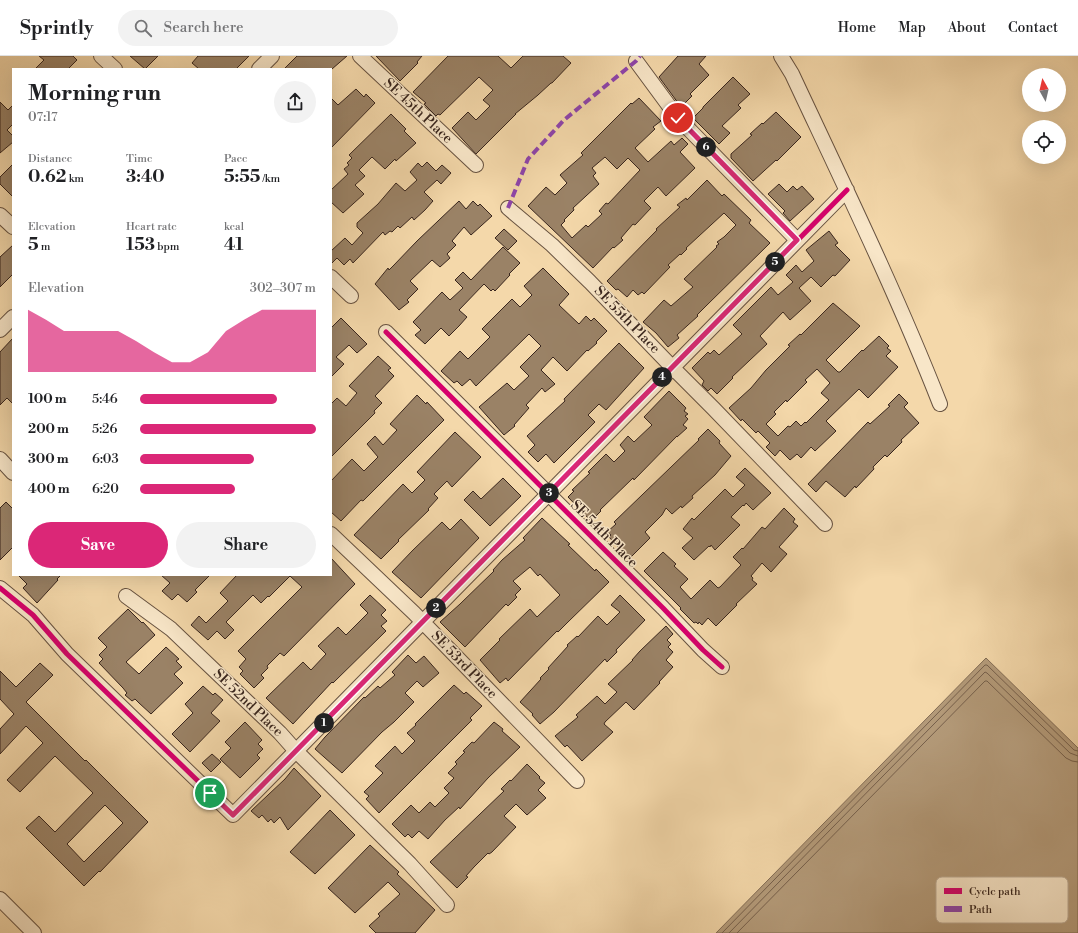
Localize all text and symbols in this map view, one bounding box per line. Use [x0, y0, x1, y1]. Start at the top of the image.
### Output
search box [118, 10, 398, 46]
text: Sprintly [20, 16, 94, 40]
icon: search [132, 17, 154, 39]
text: Search here [164, 18, 244, 37]
text: Home [838, 19, 876, 37]
text: Map [898, 19, 926, 37]
text: About [948, 19, 986, 37]
text: Contact [1008, 19, 1058, 37]
north arrow [1022, 68, 1066, 112]
map controls [1022, 68, 1066, 164]
street label: SE 45th Place [380, 74, 456, 148]
text: Morning run [28, 80, 161, 107]
button: share [274, 81, 316, 123]
pin [661, 101, 695, 135]
icon: check [667, 107, 689, 129]
text: 07:17 [28, 109, 58, 125]
button: locate [1022, 120, 1066, 164]
pin: 6 [696, 137, 716, 157]
text: 6 [703, 140, 709, 154]
text: Distance [28, 152, 72, 166]
text: Time [126, 152, 153, 166]
text: Pace [224, 152, 248, 166]
text: 0.62 [28, 166, 66, 188]
text: 3:40 [126, 166, 165, 188]
text: 5:55 [224, 166, 260, 188]
text: km [66, 172, 84, 186]
text: /km [260, 172, 280, 186]
text: Elevation [28, 220, 76, 234]
text: Heart rate [126, 220, 177, 234]
text: kcal [224, 220, 244, 234]
text: 5 [28, 234, 39, 256]
text: 153 [126, 234, 155, 256]
text: 41 [224, 234, 243, 256]
text: m [39, 240, 50, 254]
text: bpm [155, 240, 179, 254]
pin: 5 [765, 252, 785, 272]
text: 5 [772, 255, 778, 269]
text: Elevation [28, 280, 84, 296]
text: 302–307 m [250, 280, 316, 296]
street label: SE 55th Place [590, 282, 664, 358]
pin: 4 [652, 367, 672, 387]
text: 4 [658, 370, 666, 384]
text: 100 m [28, 391, 67, 407]
text: 5:46 [92, 391, 118, 407]
text: 200 m [28, 421, 69, 437]
text: 5:26 [92, 421, 117, 437]
text: 300 m [28, 451, 69, 467]
text: 6:03 [92, 451, 119, 467]
text: 400 m [28, 481, 70, 497]
text: 6:20 [92, 481, 119, 497]
pin: 3 [539, 483, 559, 503]
text: 3 [546, 486, 552, 500]
street label: SE 54th Place [566, 496, 642, 572]
button: Save [28, 522, 168, 568]
button: Share [176, 522, 316, 568]
pin: 2 [426, 598, 446, 618]
text: 2 [433, 601, 439, 615]
street label: SE 53rd Place [427, 627, 501, 703]
street label: SE 52nd Place [209, 665, 287, 741]
pin: 1 [314, 713, 334, 733]
text: 1 [321, 716, 327, 730]
pin [193, 776, 227, 810]
icon: arrive [199, 782, 221, 804]
legend [936, 877, 1068, 923]
text: Cycle path [969, 885, 1021, 899]
text: Path [969, 903, 993, 917]

